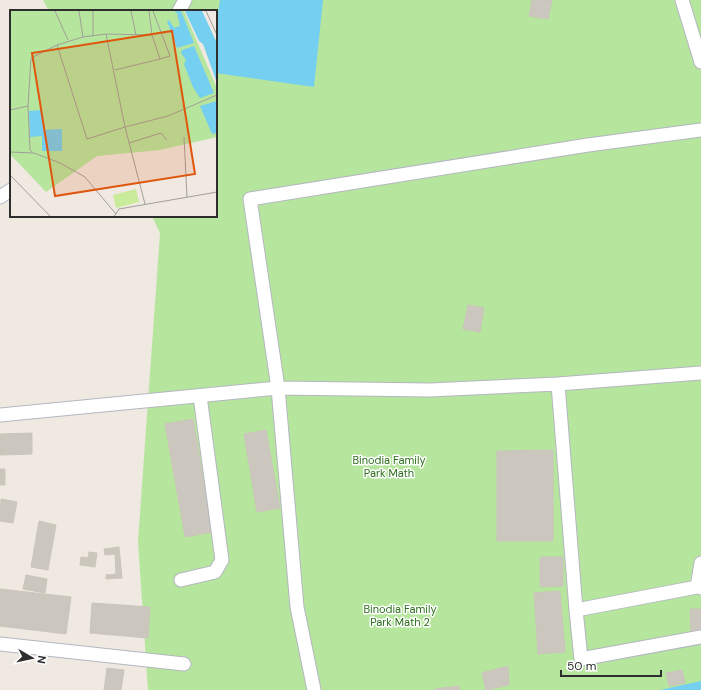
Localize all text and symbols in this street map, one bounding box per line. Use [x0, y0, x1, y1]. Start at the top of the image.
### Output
inset map [10, 10, 217, 217]
park label: Binodia Family Park Math [352, 453, 426, 480]
park label: Binodia Family Park Math 2 [363, 602, 437, 629]
north arrow [12, 638, 52, 678]
scale bar [561, 652, 661, 678]
text: N [34, 655, 49, 665]
text: 50 m [567, 658, 596, 674]

